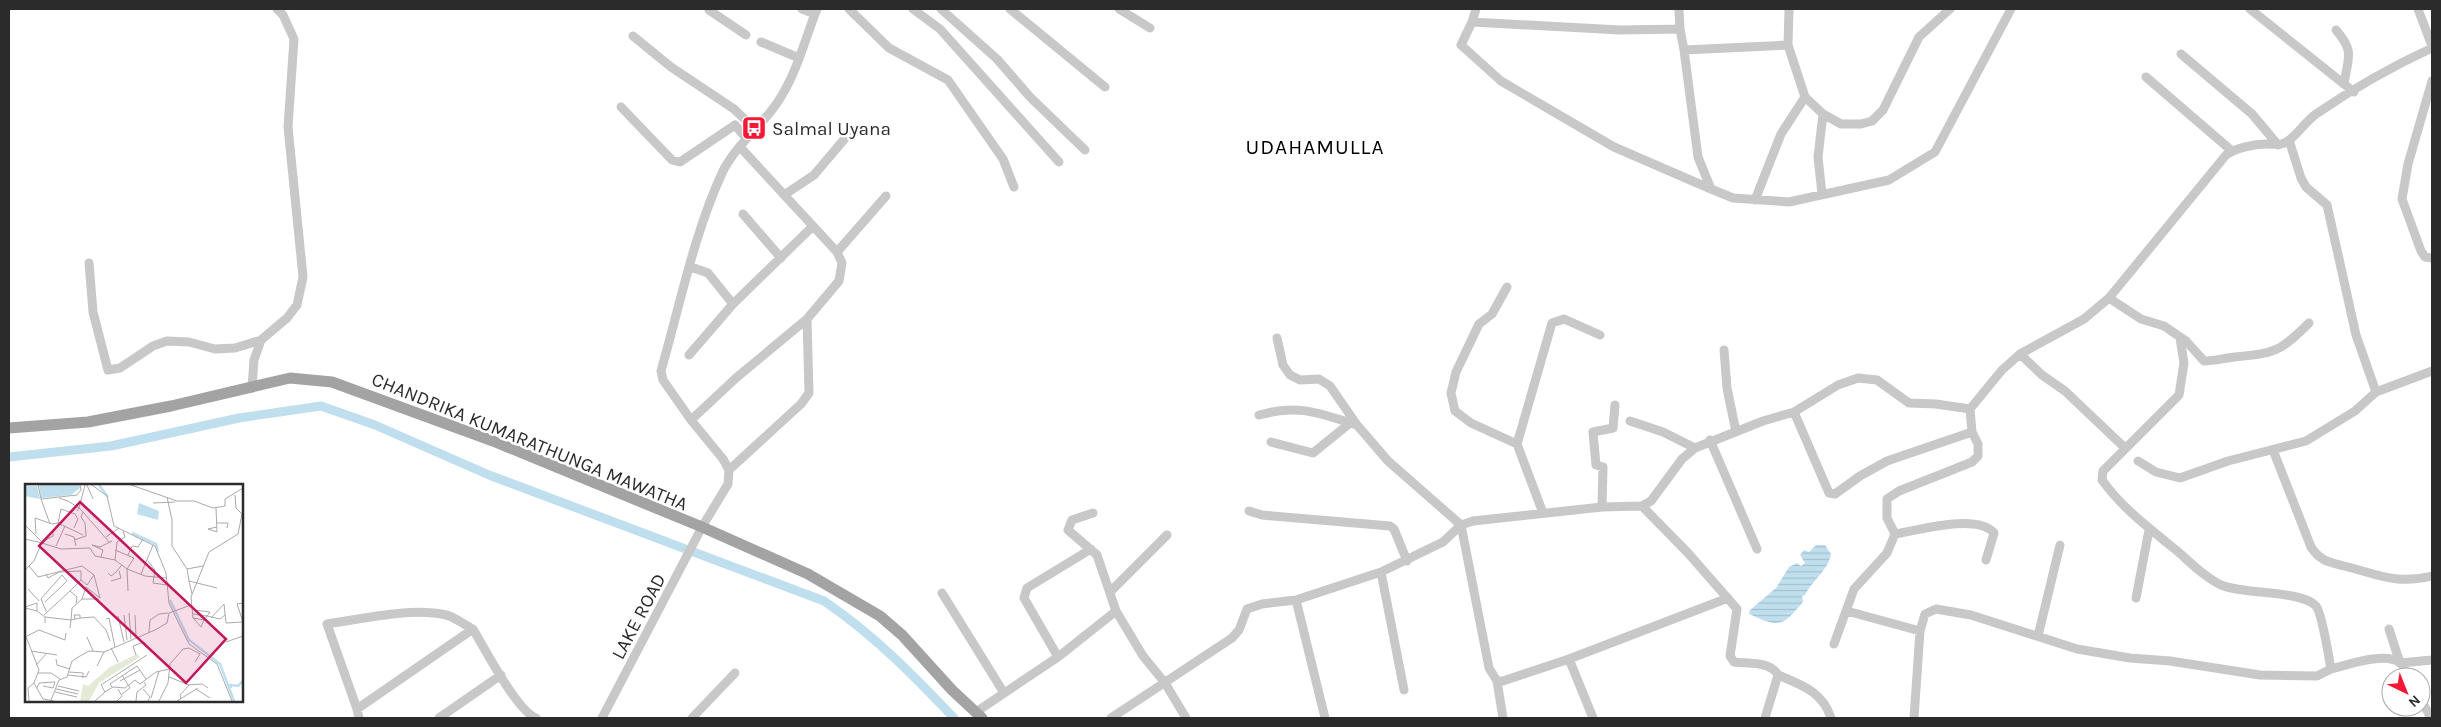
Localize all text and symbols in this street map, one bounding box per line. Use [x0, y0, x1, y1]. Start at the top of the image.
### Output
bus stop icon: Salmal Uyana [741, 115, 767, 141]
place label: Salmal Uyana [772, 118, 891, 140]
district label: UDAHAMULLA [1246, 135, 1384, 159]
street label: CHANDRIKA KUMARATHUNGA MAWATHA [368, 368, 691, 516]
inset map [25, 484, 242, 702]
street label: LAKE ROAD [607, 570, 671, 663]
north arrow [2381, 667, 2431, 717]
text: N [2405, 691, 2424, 711]

